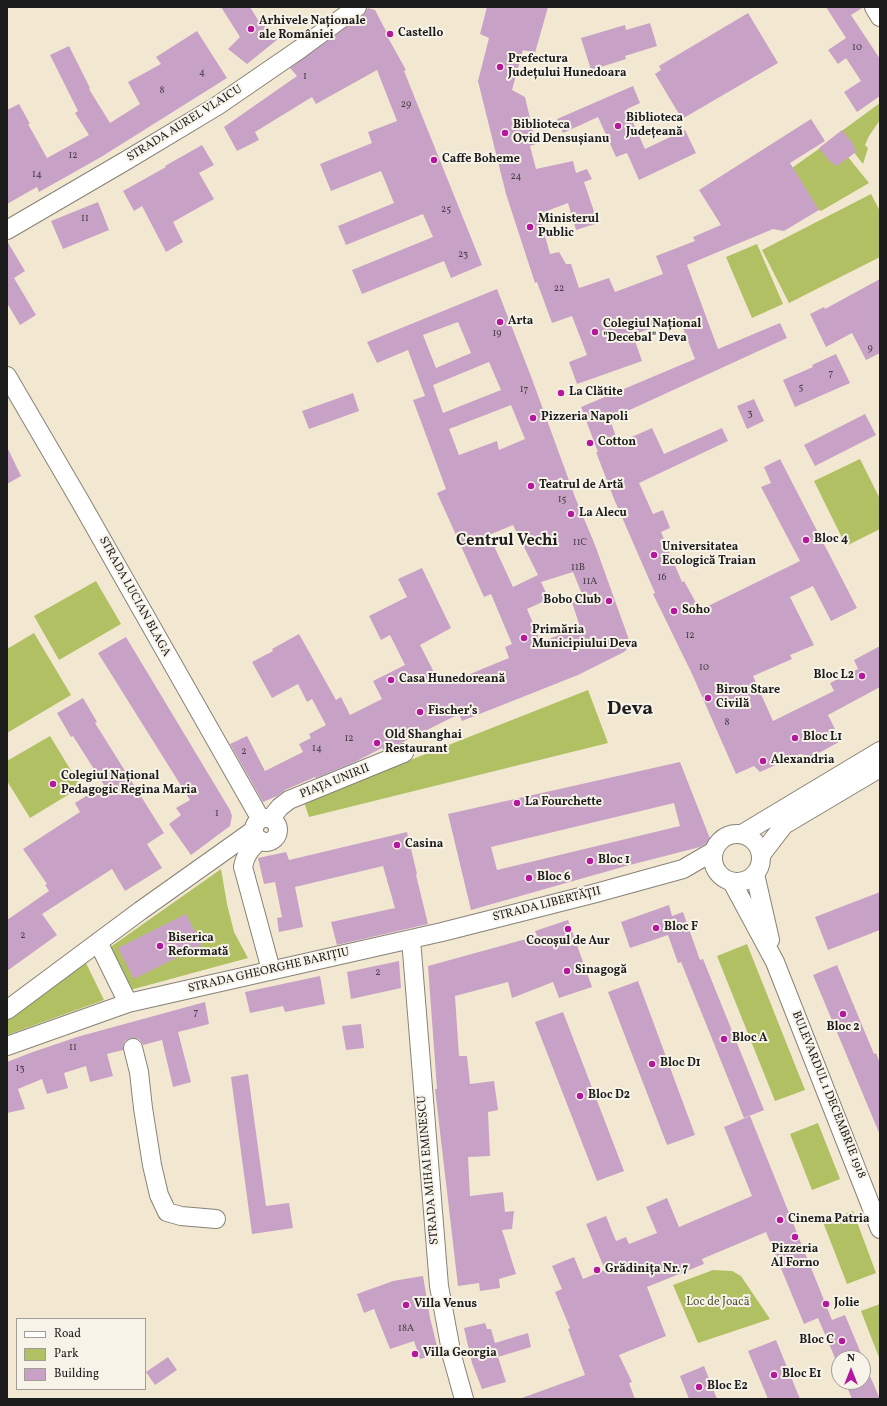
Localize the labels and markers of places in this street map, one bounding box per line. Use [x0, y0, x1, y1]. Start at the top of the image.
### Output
place label: Arhivele Naționale ale României [259, 15, 366, 43]
marker: Arhivele Naționale ale României [246, 24, 256, 34]
place label: Castello [398, 27, 443, 41]
marker: Castello [385, 29, 395, 39]
place label: Prefectura Județului Hunedoara [508, 53, 626, 81]
marker: Prefectura Județului Hunedoara [495, 62, 505, 72]
place label: Biblioteca Județeană [626, 112, 683, 140]
place label: Biblioteca Ovid Densușianu [513, 119, 609, 147]
marker: Biblioteca Județeană [613, 121, 623, 131]
marker: Biblioteca Ovid Densușianu [500, 128, 510, 138]
place label: Caffe Boheme [442, 153, 520, 167]
marker: Caffe Boheme [429, 155, 439, 165]
place label: Ministerul Public [538, 213, 599, 241]
marker: Ministerul Public [525, 222, 535, 232]
place label: Arta [508, 315, 533, 329]
marker: Arta [495, 317, 505, 327]
place label: Colegiul Național "Decebal" Deva [603, 318, 701, 346]
marker: Colegiul Național "Decebal" Deva [590, 327, 600, 337]
place label: La Clătite [569, 386, 623, 400]
marker: La Clătite [556, 388, 566, 398]
place label: Pizzeria Napoli [541, 411, 628, 425]
marker: Pizzeria Napoli [528, 413, 538, 423]
place label: Cotton [598, 436, 636, 450]
marker: Cotton [585, 438, 595, 448]
place label: Teatrul de Artă [539, 479, 623, 493]
marker: Teatrul de Artă [526, 481, 536, 491]
place label: La Alecu [579, 507, 627, 521]
marker: La Alecu [566, 509, 576, 519]
place label: Bloc 4 [814, 533, 848, 547]
marker: Bloc 4 [801, 535, 811, 545]
place label: Universitatea Ecologică Traian [662, 541, 756, 569]
marker: Universitatea Ecologică Traian [649, 550, 659, 560]
place label: Bobo Club [543, 594, 601, 608]
marker: Bobo Club [604, 596, 614, 606]
place label: Soho [682, 604, 710, 618]
marker: Soho [669, 606, 679, 616]
place label: Primăria Municipiului Deva [532, 624, 637, 652]
marker: Primăria Municipiului Deva [519, 633, 529, 643]
place label: Bloc L2 [814, 669, 854, 683]
marker: Bloc L2 [857, 671, 867, 681]
place label: Casa Hunedoreană [399, 673, 505, 687]
marker: Casa Hunedoreană [386, 675, 396, 685]
place label: Birou Stare Civilă [716, 684, 780, 712]
marker: Birou Stare Civilă [703, 693, 713, 703]
place label: Fischer’s [428, 705, 478, 719]
marker: Fischer’s [415, 707, 425, 717]
place label: Old Shanghai Restaurant [385, 729, 462, 757]
place label: Bloc L1 [803, 731, 842, 745]
marker: Bloc L1 [790, 733, 800, 743]
marker: Old Shanghai Restaurant [372, 738, 382, 748]
place label: Alexandria [771, 754, 835, 768]
marker: Alexandria [758, 756, 768, 766]
place label: Colegiul Național Pedagogic Regina Maria [61, 770, 197, 798]
marker: Colegiul Național Pedagogic Regina Maria [48, 779, 58, 789]
place label: La Fourchette [525, 796, 602, 810]
marker: La Fourchette [512, 798, 522, 808]
place label: Casina [405, 838, 443, 852]
marker: Casina [392, 840, 402, 850]
place label: Bloc 1 [598, 854, 630, 868]
marker: Bloc 1 [585, 856, 595, 866]
place label: Bloc 6 [537, 871, 571, 885]
marker: Bloc 6 [524, 873, 534, 883]
place label: Bloc F [664, 921, 698, 935]
marker: Bloc F [651, 923, 661, 933]
marker: Cocoșul de Aur [563, 924, 573, 934]
place label: Biserica Reformată [168, 932, 229, 960]
place label: Cocoșul de Aur [526, 935, 610, 949]
marker: Biserica Reformată [155, 941, 165, 951]
place label: Sinagogă [575, 964, 627, 978]
marker: Sinagogă [562, 966, 572, 976]
marker: Bloc 2 [838, 1009, 848, 1019]
place label: Bloc 2 [826, 1021, 860, 1035]
place label: Bloc A [732, 1032, 768, 1046]
marker: Bloc A [719, 1034, 729, 1044]
place label: Bloc D1 [660, 1057, 701, 1071]
marker: Bloc D1 [647, 1059, 657, 1069]
place label: Bloc D2 [588, 1089, 630, 1103]
marker: Bloc D2 [575, 1091, 585, 1101]
place label: Cinema Patria [788, 1213, 869, 1227]
marker: Cinema Patria [775, 1215, 785, 1225]
marker: Pizzeria Al Forno [790, 1232, 800, 1242]
place label: Pizzeria Al Forno [771, 1243, 819, 1271]
place label: Grădinița Nr. 7 [605, 1263, 688, 1277]
marker: Grădinița Nr. 7 [592, 1265, 602, 1275]
place label: Jolie [834, 1297, 859, 1311]
place label: Villa Venus [414, 1298, 477, 1312]
marker: Jolie [821, 1299, 831, 1309]
marker: Villa Venus [401, 1300, 411, 1310]
place label: Bloc C [799, 1334, 834, 1348]
marker: Bloc C [837, 1336, 847, 1346]
place label: Villa Georgia [423, 1347, 497, 1361]
marker: Villa Georgia [410, 1349, 420, 1359]
place label: Bloc E1 [782, 1368, 821, 1382]
marker: Bloc E1 [769, 1370, 779, 1380]
place label: Bloc E2 [707, 1380, 748, 1394]
marker: Bloc E2 [694, 1382, 704, 1392]

